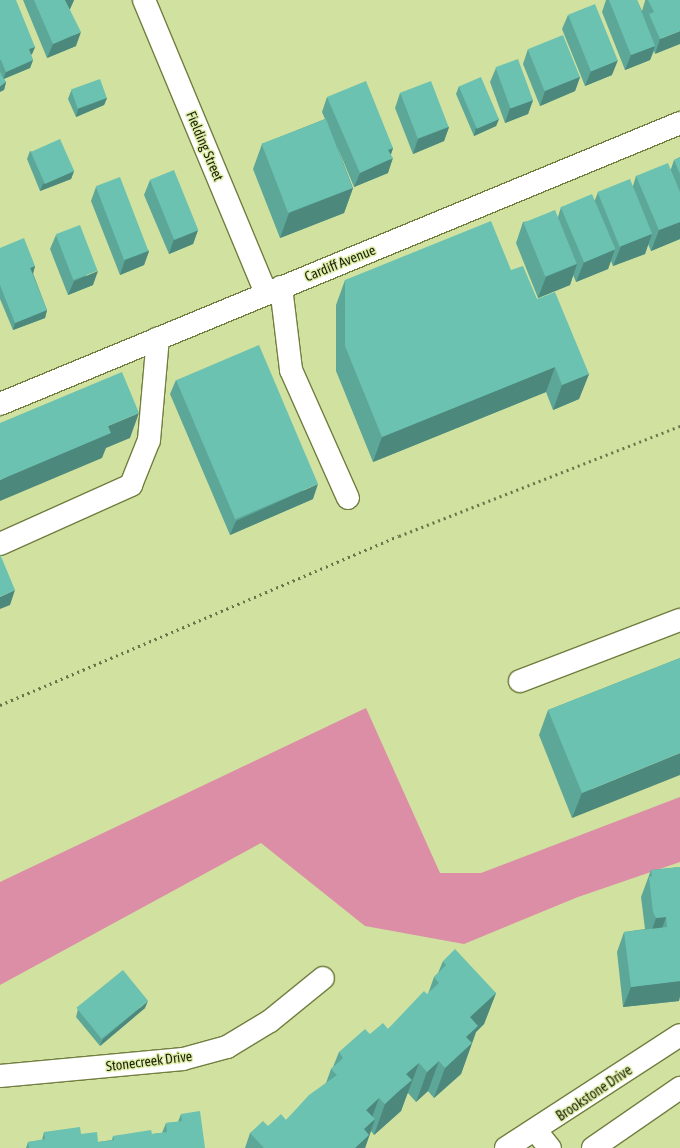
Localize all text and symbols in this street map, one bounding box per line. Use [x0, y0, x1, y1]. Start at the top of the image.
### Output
street label: Fielding Street [183, 109, 227, 183]
street label: Cardiff Avenue [302, 241, 378, 285]
street label: Stonecreek Drive [105, 1047, 193, 1075]
street label: Brookstone Drive [553, 1062, 635, 1124]

